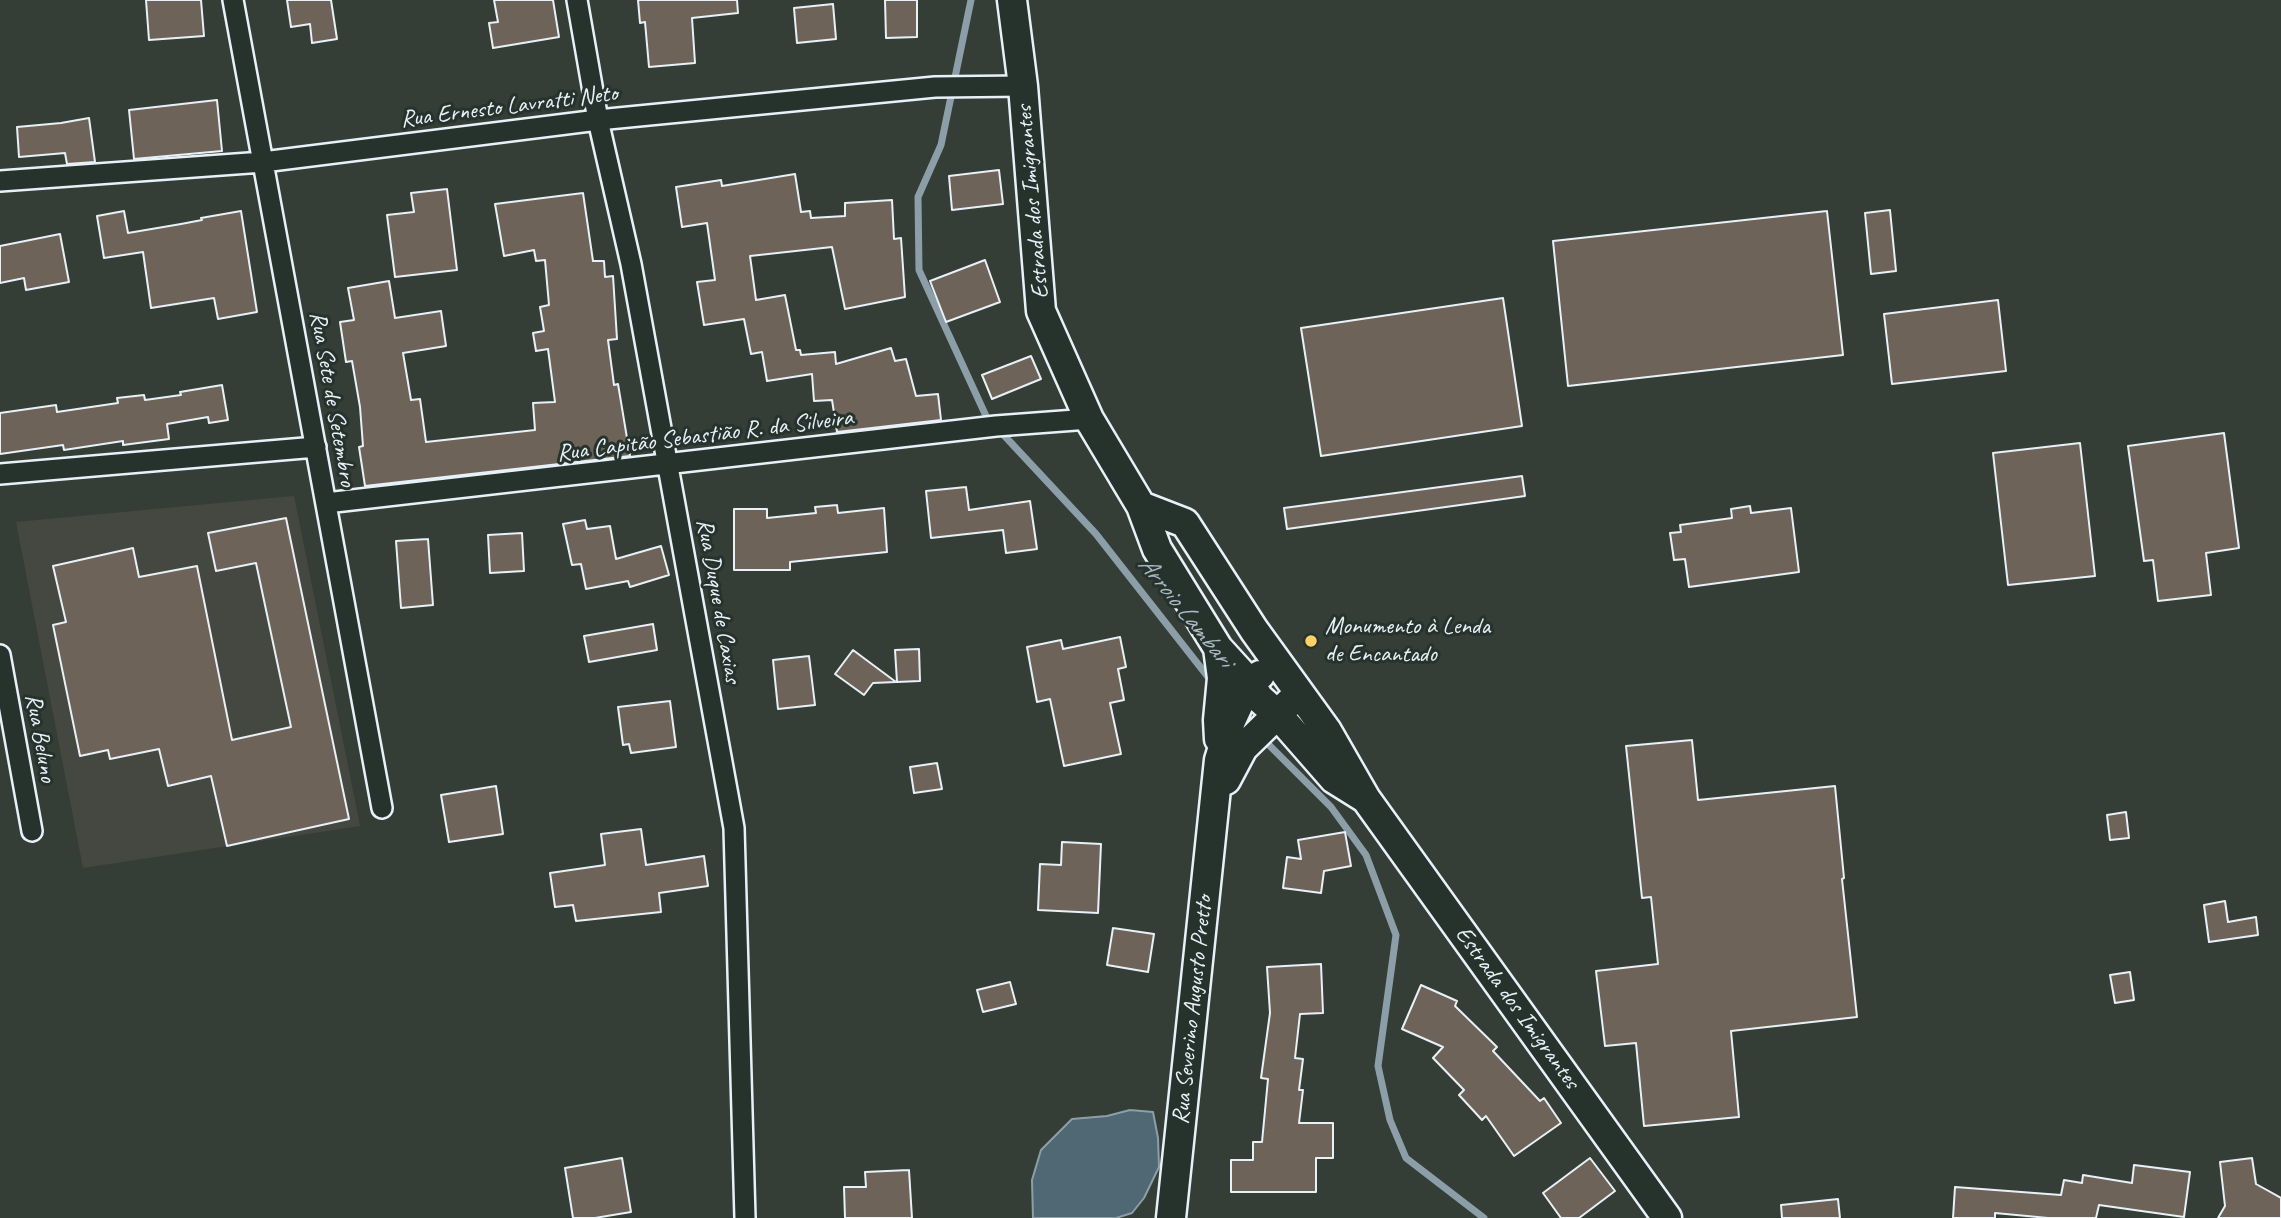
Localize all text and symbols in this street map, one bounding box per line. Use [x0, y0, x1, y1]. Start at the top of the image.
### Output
street label: Rua Ernesto Lavratti Neto [399, 79, 619, 135]
street label: Estrada dos Imigrantes [1010, 104, 1056, 300]
street label: Rua Sete de Setembro [302, 309, 362, 489]
street label: Rua Capitão Sebastião R. da Silveira [555, 404, 855, 468]
street label: Rua Duque de Caxias [689, 517, 747, 685]
water label: Arroio Lambari [1131, 550, 1239, 674]
place label: Monumento à Lenda de Encantado [1325, 613, 1490, 669]
marker: Monumento à Lenda de Encantado [1303, 633, 1319, 649]
street label: Rua Beluno [18, 692, 62, 784]
street label: Rua Severino Augusto Pretto [1167, 894, 1219, 1126]
street label: Estrada dos Imigrantes [1448, 921, 1586, 1095]

